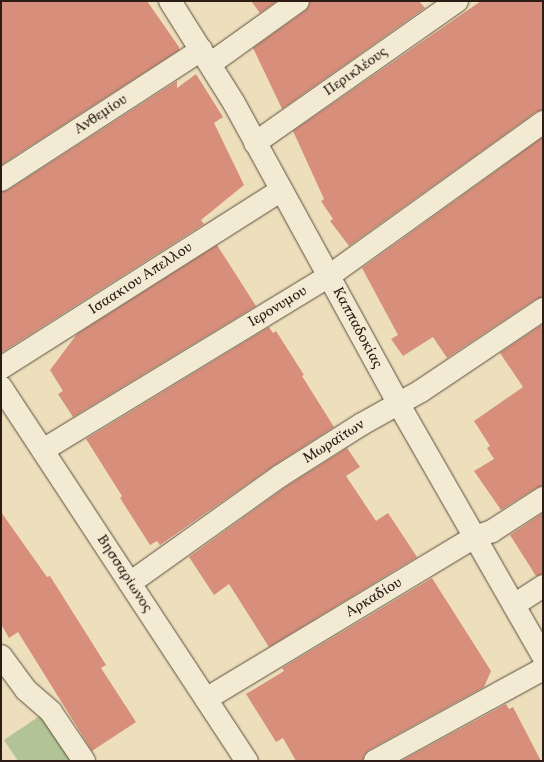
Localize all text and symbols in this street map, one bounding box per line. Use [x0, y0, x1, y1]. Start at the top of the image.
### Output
street label: Περικλέους [321, 43, 391, 101]
street label: Ανθεμίου [71, 91, 131, 139]
street label: Ισαακιου Απελλου [86, 239, 196, 319]
street label: Ιερονυμου [245, 282, 311, 332]
street label: Καππαδοκίας [328, 284, 386, 372]
street label: Μωραϊτων [300, 416, 368, 468]
street label: Βησσαρίωνος [92, 532, 156, 616]
street label: Αρκαδίου [342, 574, 406, 622]

